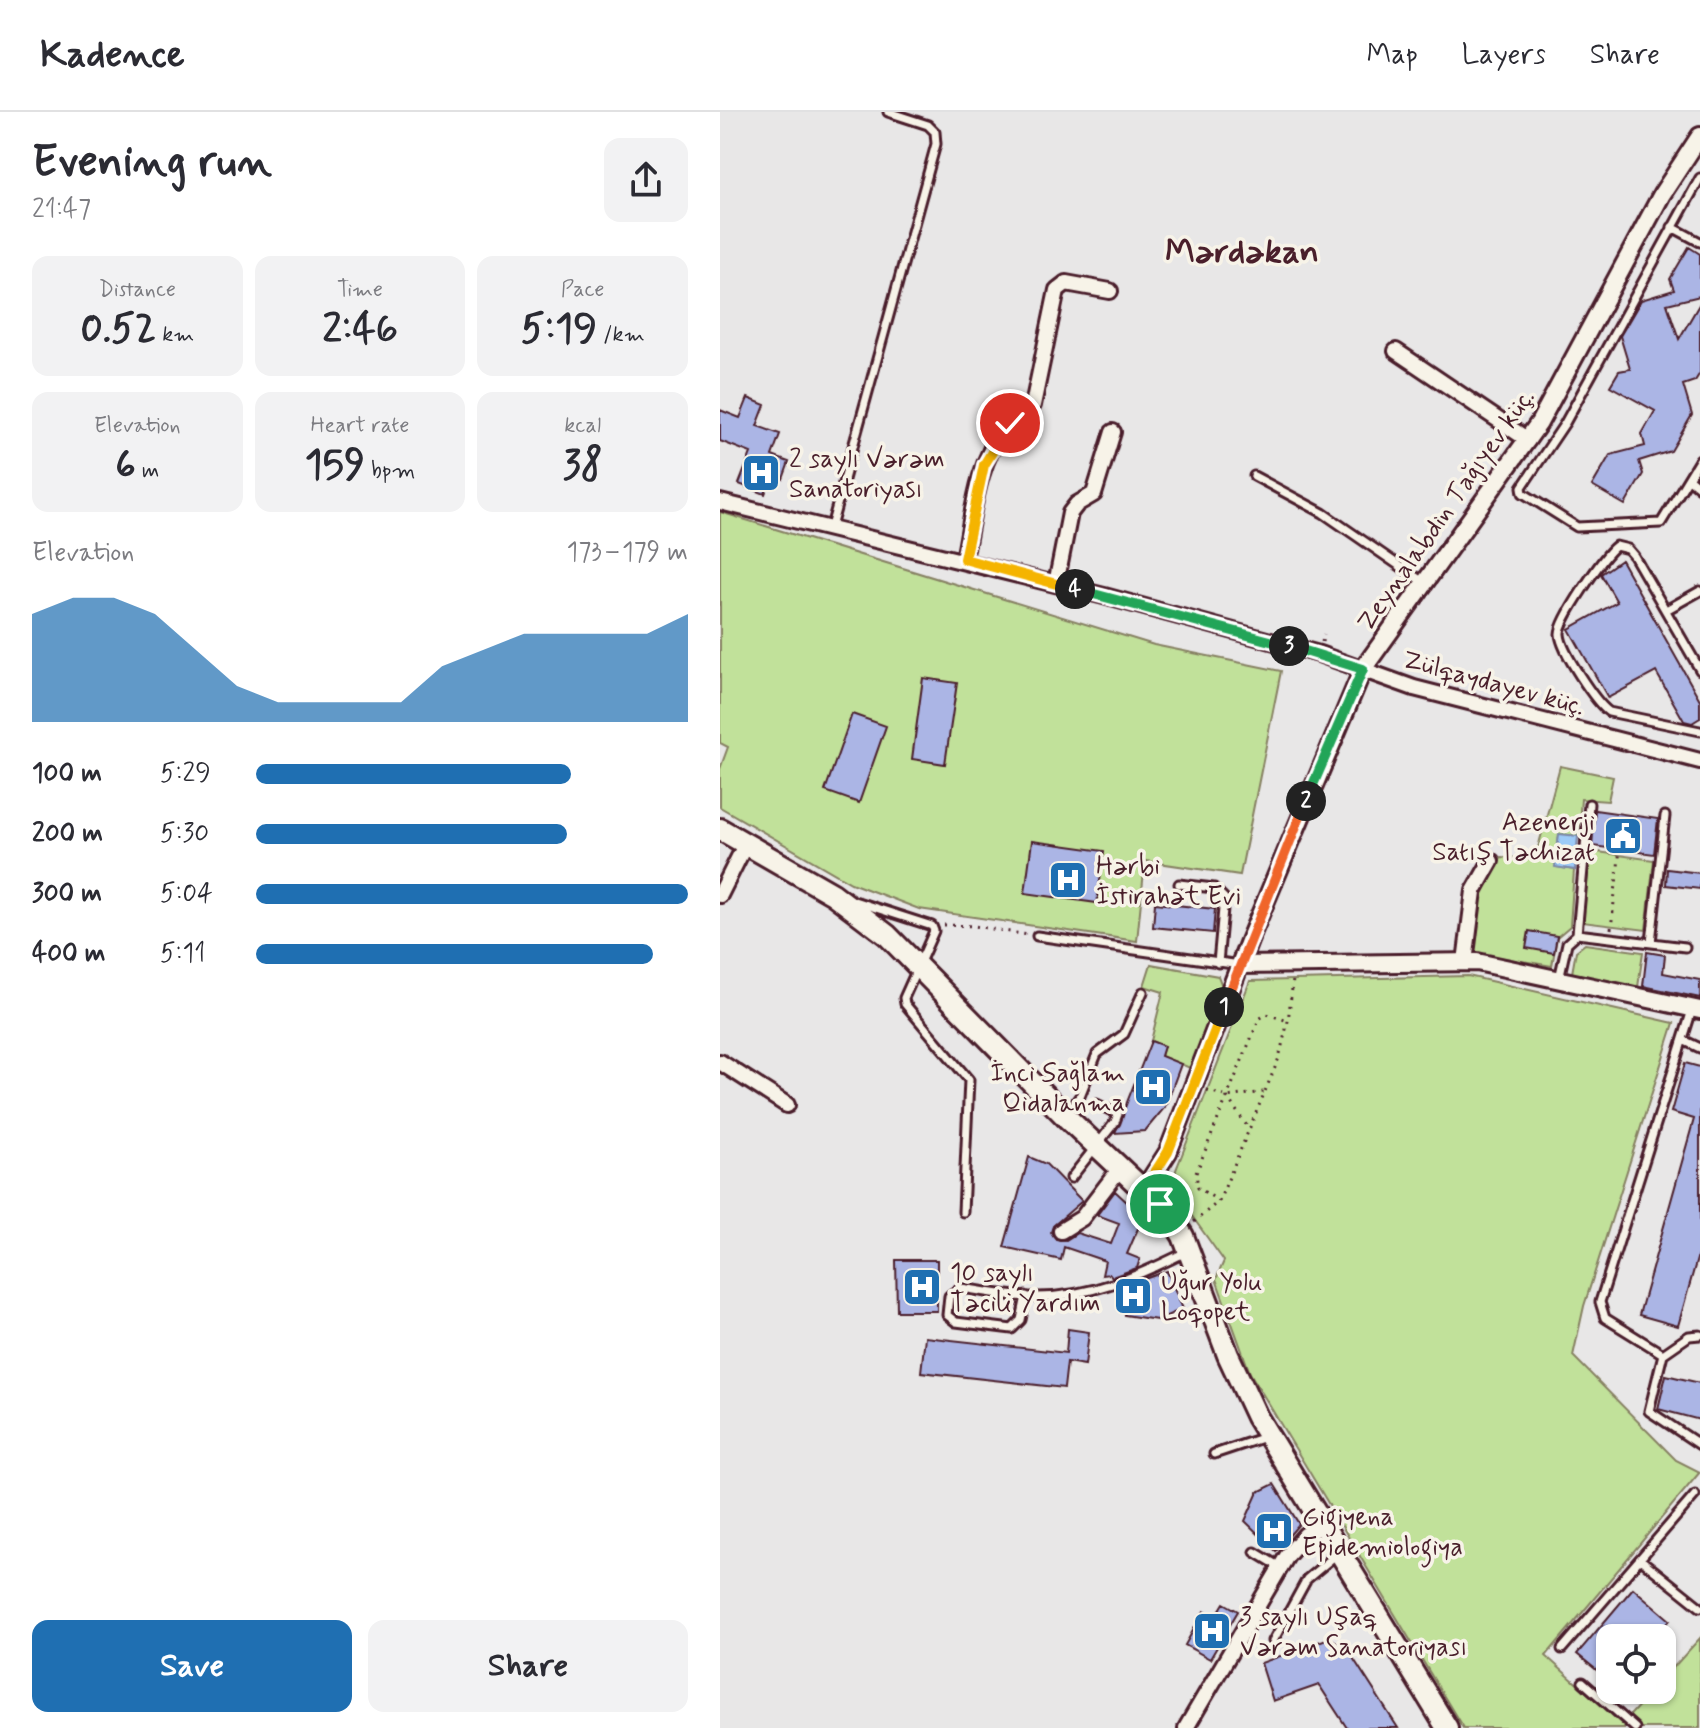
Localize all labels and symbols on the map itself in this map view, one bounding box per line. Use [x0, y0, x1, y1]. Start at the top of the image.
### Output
district label: Mərdəkan [1165, 230, 1319, 275]
street label: Zeynalabdin Tağıyev küç. [1350, 382, 1543, 638]
pin [976, 389, 1044, 457]
place label: 2 saylı Vərəm Sanatoriyası [789, 443, 945, 507]
hospital icon: 2 saylı Vərəm Sanatoriyası [740, 452, 782, 494]
pin: 4 [1055, 569, 1095, 609]
pin: 3 [1269, 626, 1309, 666]
street label: Zülqaydayev küç. [1399, 643, 1588, 725]
pin: 2 [1286, 781, 1326, 821]
place label: Azenerji Satış Təchizat [1432, 806, 1595, 870]
public building icon: Azenerji Satış Təchizat [1602, 815, 1644, 857]
place label: Hərbi İstirahət Evi [1096, 850, 1241, 914]
hospital icon: Hərbi İstirahət Evi [1047, 859, 1089, 901]
pin: 1 [1204, 987, 1244, 1027]
place label: İnci Sağlam Qidalanma [990, 1057, 1125, 1121]
hospital icon: İnci Sağlam Qidalanma [1132, 1066, 1174, 1108]
pin [1126, 1170, 1194, 1238]
place label: 10 saylı Təcili Yardım [950, 1257, 1101, 1321]
hospital icon: 10 saylı Təcili Yardım [901, 1266, 943, 1308]
place label: Uğur Yolu Loqopet [1161, 1266, 1262, 1330]
hospital icon: Uğur Yolu Loqopet [1112, 1275, 1154, 1317]
place label: Gigiyena Epidemiologiya [1302, 1501, 1463, 1568]
hospital icon: Gigiyena Epidemiologiya [1253, 1510, 1295, 1552]
place label: 3 saylı Uşaq Vərəm Sanatoriyası [1240, 1601, 1467, 1665]
hospital icon: 3 saylı Uşaq Vərəm Sanatoriyası [1191, 1610, 1233, 1652]

